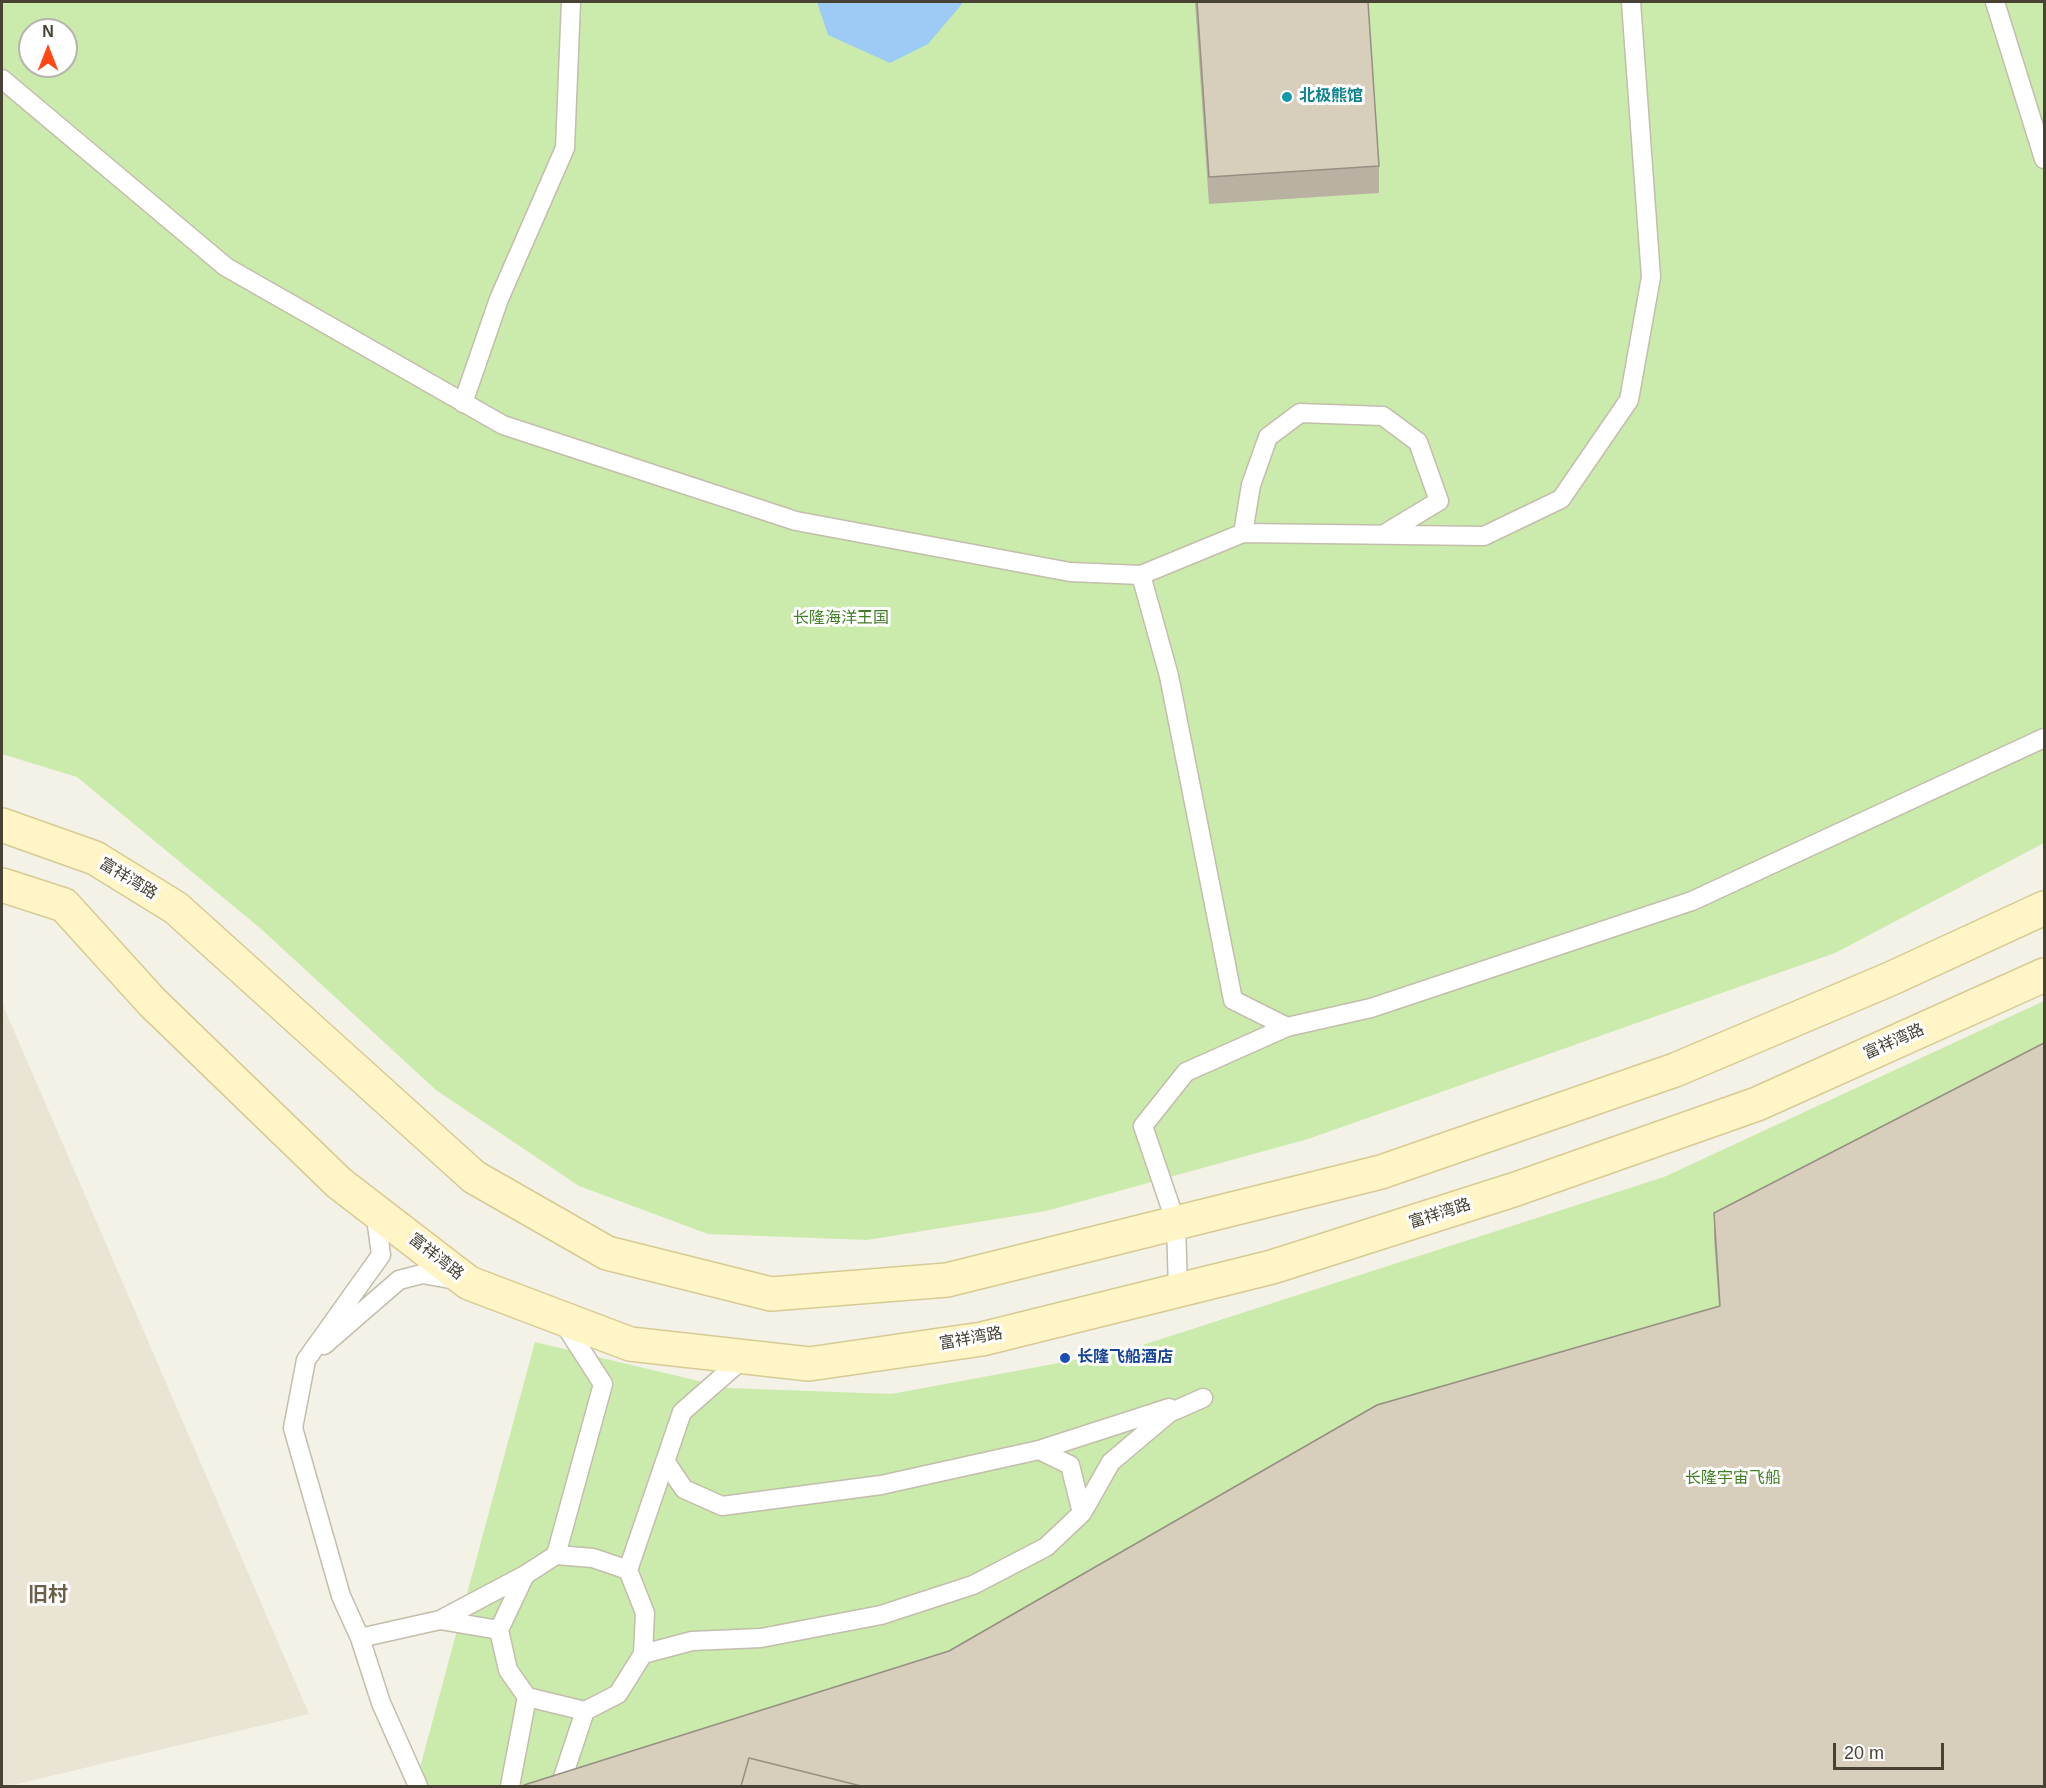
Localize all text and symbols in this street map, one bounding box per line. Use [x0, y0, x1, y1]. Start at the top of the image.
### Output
north arrow [18, 18, 78, 78]
text: N [42, 23, 54, 40]
place label: 北极熊馆 [1299, 87, 1363, 107]
marker: 北极熊馆 [1280, 90, 1294, 104]
park label: 长隆海洋王国 [793, 609, 889, 629]
street label: 富祥湾路 [96, 854, 160, 904]
street label: 富祥湾路 [1861, 1020, 1927, 1064]
street label: 富祥湾路 [1407, 1195, 1473, 1233]
street label: 富祥湾路 [405, 1230, 467, 1284]
street label: 富祥湾路 [938, 1324, 1004, 1354]
place label: 长隆飞船酒店 [1077, 1348, 1173, 1368]
marker: 长隆飞船酒店 [1058, 1351, 1072, 1365]
park label: 长隆宇宙飞船 [1685, 1469, 1781, 1489]
district label: 旧村 [28, 1583, 68, 1607]
scale bar [1836, 1731, 1947, 1769]
text: 20 m [1844, 1743, 1884, 1763]

